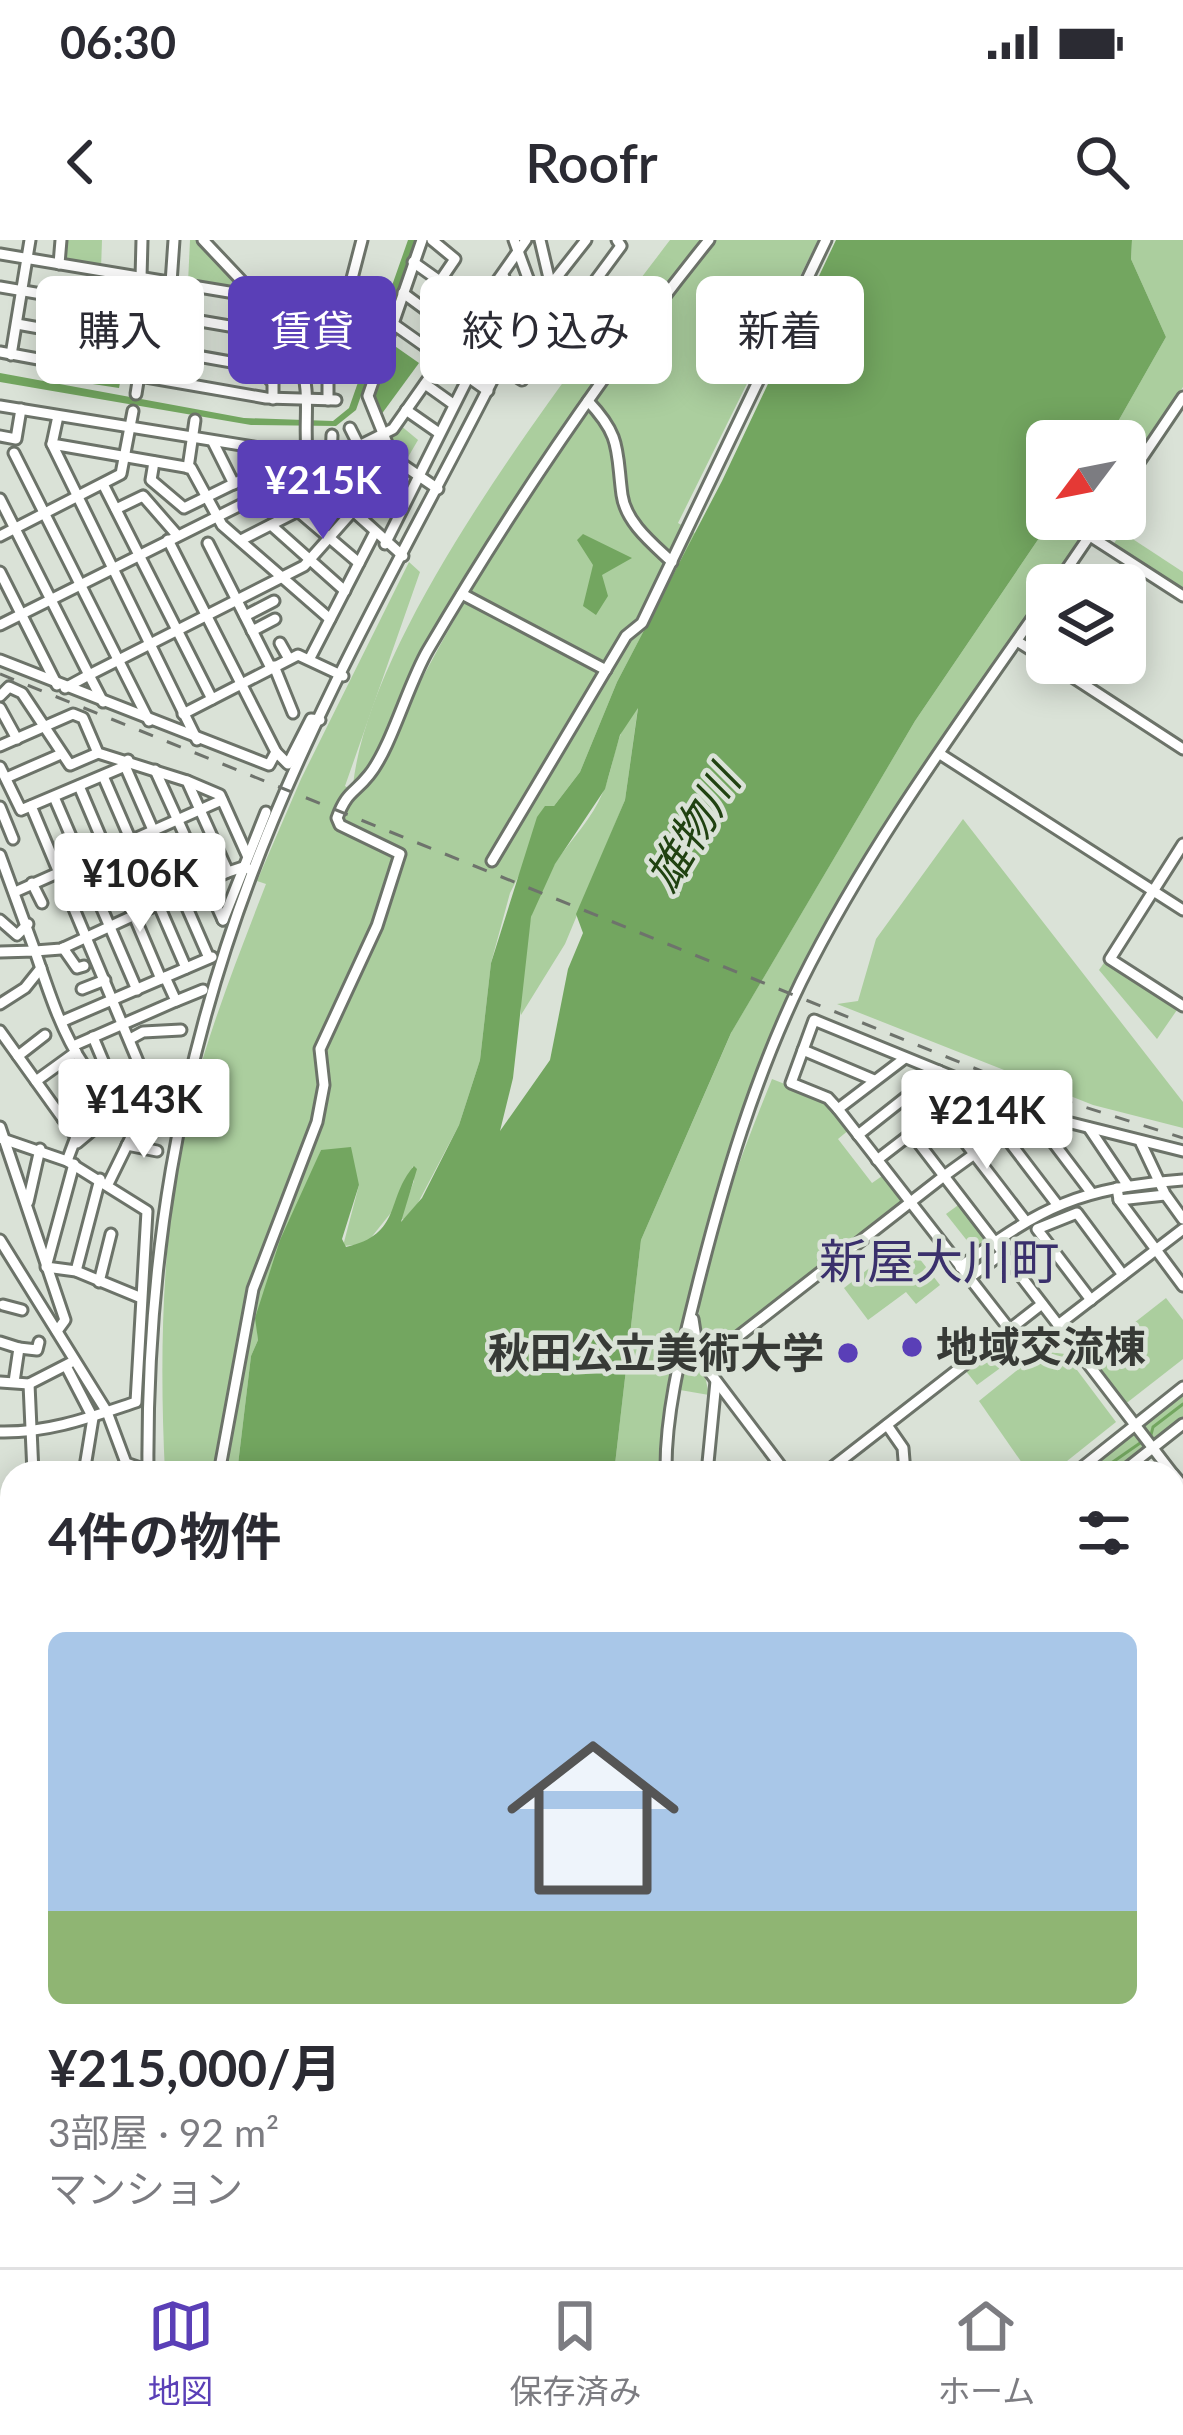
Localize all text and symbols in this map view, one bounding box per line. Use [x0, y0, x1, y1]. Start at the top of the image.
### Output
text: 06:30 [60, 15, 176, 69]
icon: back [48, 129, 114, 195]
icon: search [1069, 129, 1135, 195]
text: Roofr [525, 130, 658, 195]
chip: 購入 [36, 276, 204, 384]
chip: 賃貸 [228, 276, 396, 384]
chip: 絞り込み [420, 276, 672, 384]
chip: 新着 [696, 276, 864, 384]
north arrow [1026, 420, 1146, 540]
map controls [1026, 420, 1146, 684]
pin: ¥215K [239, 440, 407, 542]
text: ¥215K [264, 456, 382, 502]
button: layers [1026, 564, 1146, 684]
water label: 雄物川 [634, 753, 752, 900]
pin: ¥106K [56, 833, 224, 935]
text: ¥106K [81, 849, 199, 895]
pin: ¥143K [60, 1059, 228, 1161]
pin: ¥214K [903, 1070, 1071, 1172]
text: ¥143K [85, 1075, 203, 1121]
text: ¥214K [928, 1086, 1046, 1132]
district label: 新屋大川町 [819, 1232, 1059, 1289]
place label: 地域交流棟 [936, 1321, 1146, 1371]
place label: 秋田公立美術大学 [488, 1327, 824, 1377]
marker: 地域交流棟 [899, 1334, 925, 1360]
marker: 秋田公立美術大学 [835, 1340, 861, 1366]
icon: filters [1071, 1500, 1137, 1566]
text: 4件の物件 [48, 1505, 282, 1566]
icon: home [485, 1710, 701, 1926]
text: ¥215,000/月 [48, 2037, 342, 2098]
text: 3部屋 · 92 m² [48, 2109, 279, 2155]
text: マンション [48, 2165, 243, 2211]
tab: 地図 [148, 2293, 214, 2413]
tab: 保存済み [509, 2293, 641, 2413]
tab: ホーム [937, 2293, 1035, 2413]

